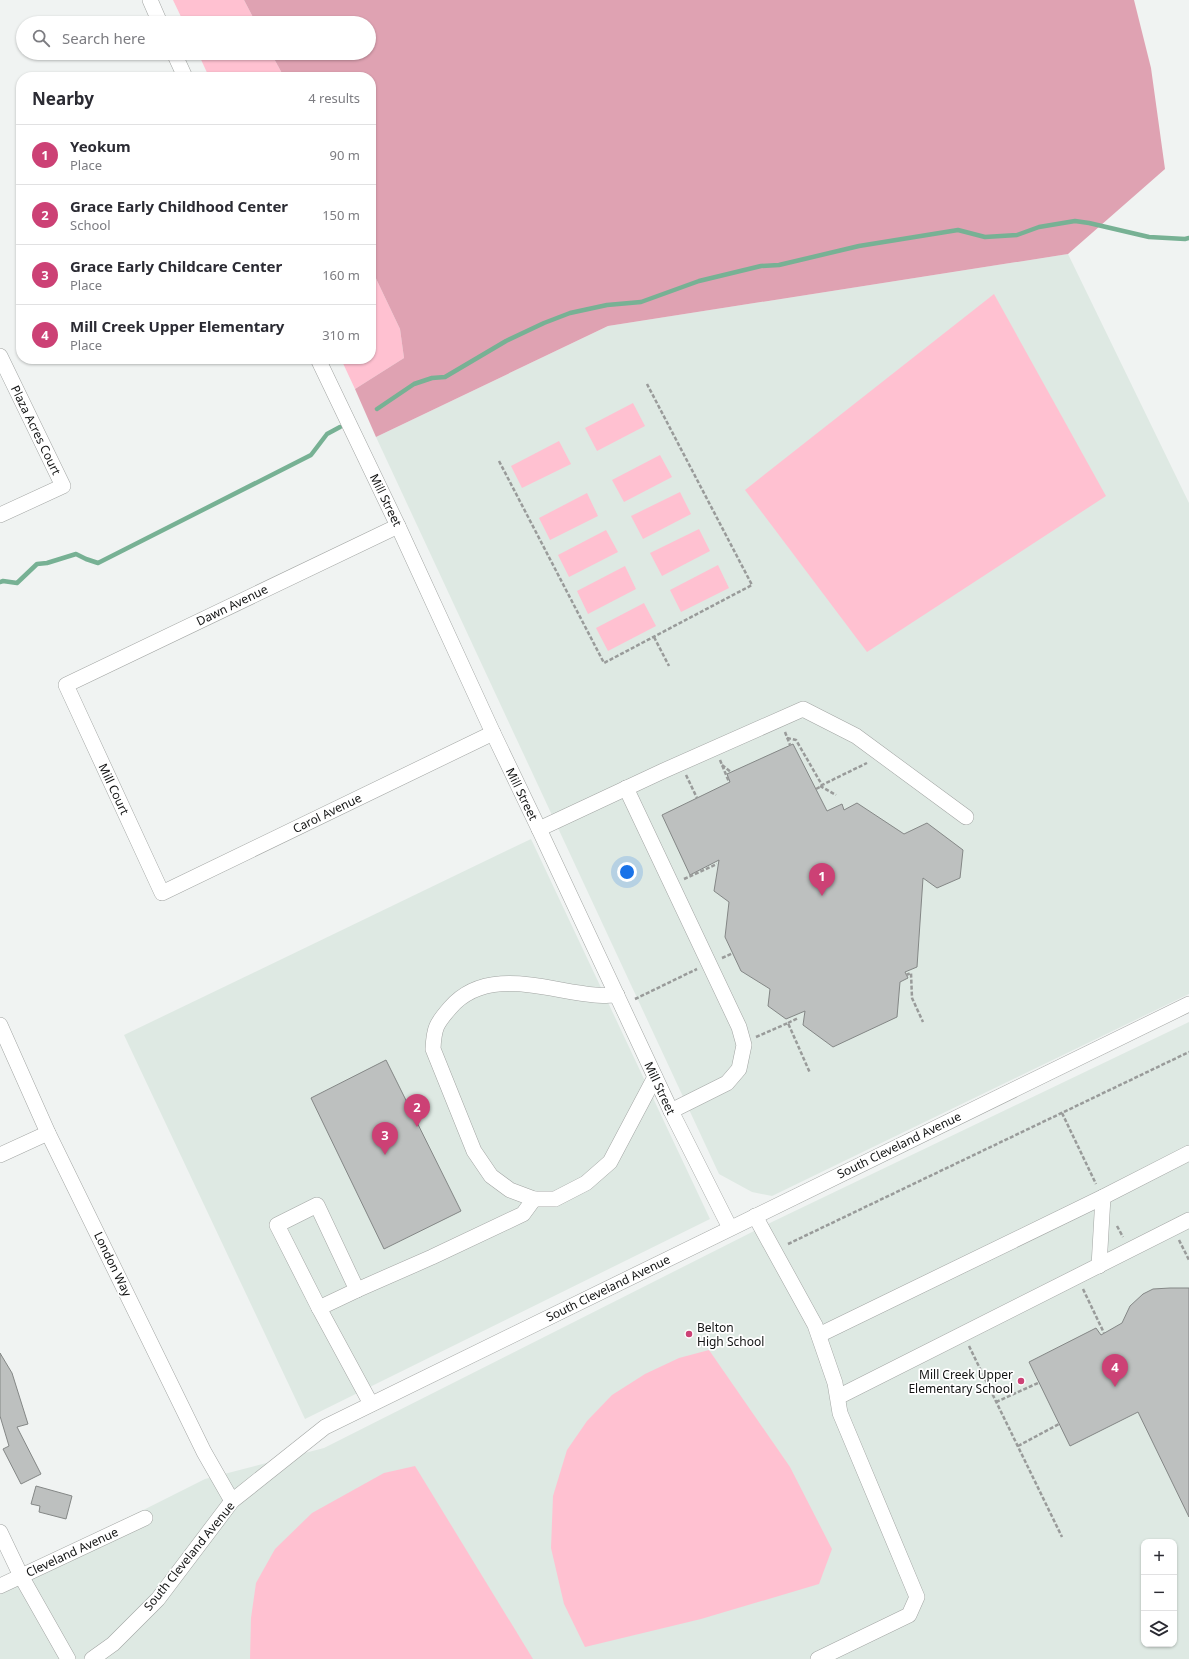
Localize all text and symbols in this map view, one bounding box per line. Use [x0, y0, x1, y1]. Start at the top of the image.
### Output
search box [16, 16, 376, 60]
icon: search [30, 27, 52, 49]
text: Search here [62, 28, 145, 48]
text: Nearby [32, 87, 94, 110]
text: 4 results [308, 89, 360, 107]
text: Yeokum [70, 136, 131, 156]
text: 1 [41, 146, 49, 164]
text: 90 m [330, 146, 360, 164]
text: Place [70, 156, 102, 174]
text: Grace Early Childhood Center [70, 196, 288, 216]
text: 2 [41, 206, 49, 224]
text: 150 m [322, 206, 360, 224]
text: School [70, 216, 111, 234]
text: Grace Early Childcare Center [70, 256, 282, 276]
text: 3 [41, 266, 49, 284]
text: 160 m [322, 266, 360, 284]
text: Place [70, 276, 102, 294]
text: Mill Creek Upper Elementary [70, 316, 284, 336]
text: 4 [41, 326, 49, 344]
text: 310 m [322, 326, 360, 344]
text: Place [70, 336, 102, 354]
street label: Plaza Acres Court [7, 382, 65, 478]
street label: Mill Street [366, 471, 406, 530]
street label: Dawn Avenue [193, 580, 271, 630]
street label: Mill Court [95, 761, 134, 818]
street label: Mill Street [502, 765, 542, 824]
street label: Carol Avenue [290, 789, 364, 837]
your location [617, 862, 637, 882]
pin: 1 [809, 863, 835, 896]
street label: Mill Street [640, 1059, 680, 1118]
pin: 2 [404, 1094, 430, 1127]
street label: South Cleveland Avenue [834, 1107, 964, 1182]
pin: 3 [372, 1122, 398, 1155]
street label: London Way [90, 1229, 136, 1300]
street label: South Cleveland Avenue [543, 1250, 673, 1325]
place label: Belton High School [697, 1319, 764, 1350]
marker: Belton High School [684, 1329, 694, 1339]
pin: 4 [1102, 1354, 1128, 1387]
place label: Mill Creek Upper Elementary School [908, 1366, 1013, 1397]
marker: Mill Creek Upper Elementary School [1016, 1376, 1026, 1386]
street label: South Cleveland Avenue [140, 1498, 239, 1614]
street label: Cleveland Avenue [23, 1523, 121, 1581]
map controls [1141, 1539, 1177, 1647]
button: + [1141, 1539, 1177, 1575]
button: − [1141, 1575, 1177, 1611]
button: layers [1141, 1611, 1177, 1647]

